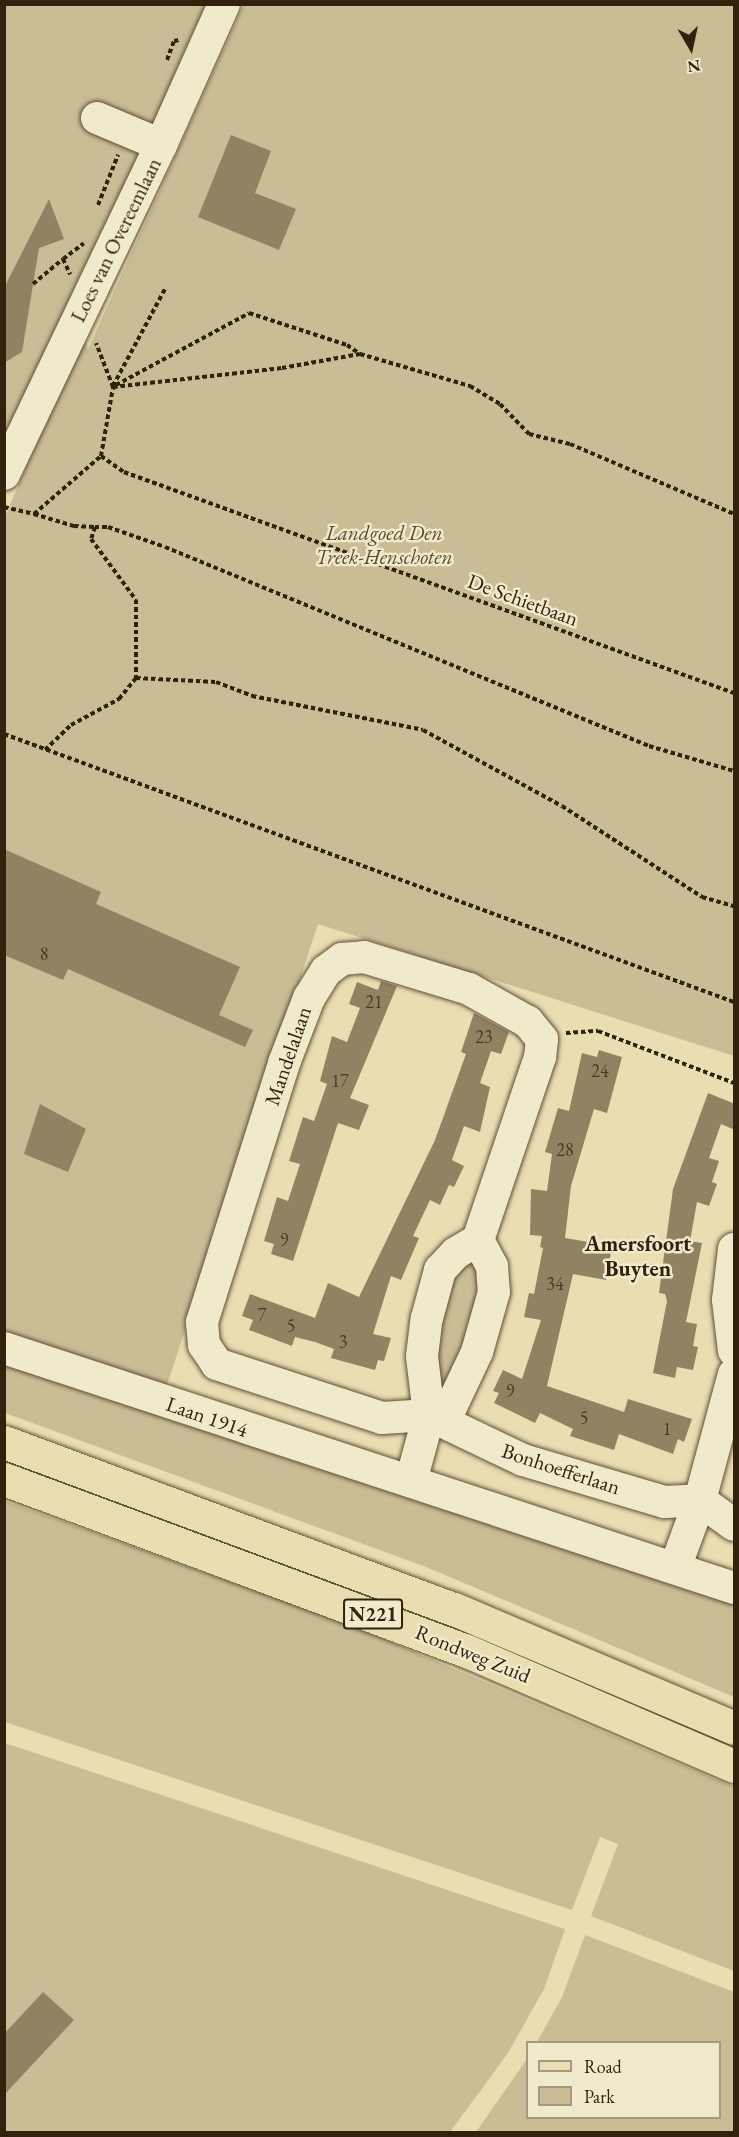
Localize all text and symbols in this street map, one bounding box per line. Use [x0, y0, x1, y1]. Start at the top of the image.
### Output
north arrow [661, 18, 721, 78]
text: N [686, 55, 702, 78]
street label: Loes van Overeemlaan [65, 154, 167, 326]
park label: Landgoed Den Treek-Henschoten [316, 520, 452, 570]
street label: De Schietbaan [464, 568, 582, 632]
house number: 8 [40, 943, 48, 965]
house number: 21 [365, 991, 383, 1013]
street label: Mandelalaan [259, 1003, 317, 1109]
house number: 23 [475, 1026, 493, 1048]
house number: 24 [591, 1060, 609, 1082]
house number: 17 [331, 1070, 349, 1092]
house number: 28 [556, 1139, 574, 1161]
house number: 9 [280, 1229, 288, 1251]
district label: Amersfoort Buyten [585, 1230, 691, 1282]
house number: 34 [546, 1273, 564, 1295]
house number: 7 [258, 1304, 266, 1326]
house number: 5 [287, 1315, 295, 1337]
house number: 3 [339, 1331, 347, 1353]
house number: 9 [506, 1380, 514, 1402]
street label: Laan 1914 [163, 1391, 251, 1443]
house number: 5 [580, 1407, 588, 1429]
house number: 1 [663, 1418, 671, 1440]
street label: Bonhoefferlaan [499, 1438, 623, 1500]
road number: N221 [343, 1597, 403, 1631]
street label: Rondweg Zuid [412, 1619, 534, 1689]
legend [526, 2041, 721, 2119]
text: Road [584, 2055, 622, 2078]
text: Park [584, 2085, 615, 2108]

